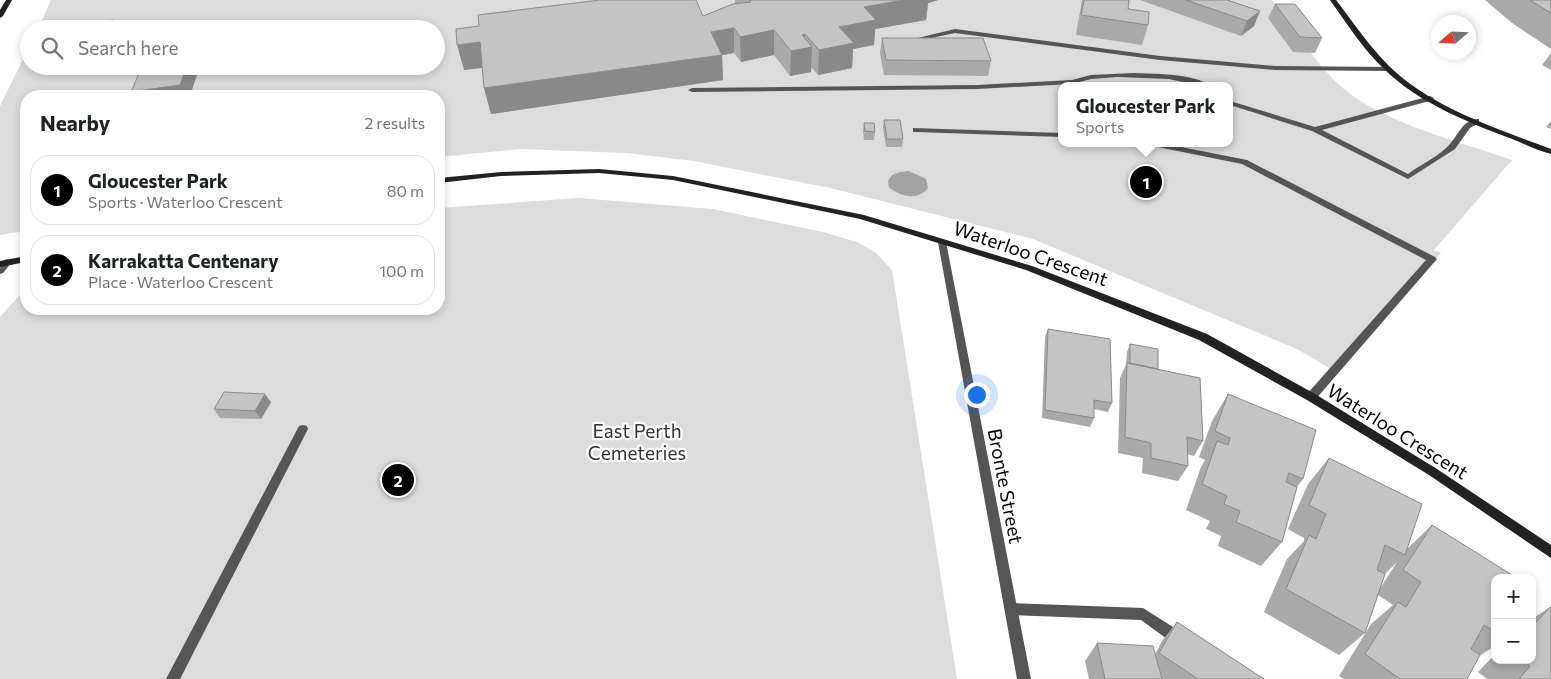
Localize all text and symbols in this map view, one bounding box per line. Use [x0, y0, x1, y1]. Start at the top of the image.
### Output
north arrow [1431, 15, 1476, 60]
search box [20, 20, 445, 75]
icon: search [38, 34, 66, 62]
text: Search here [78, 36, 178, 59]
popup [1058, 82, 1233, 147]
text: Gloucester Park [1076, 94, 1215, 117]
text: Nearby [40, 110, 110, 135]
text: 2 results [364, 113, 425, 132]
text: Sports [1076, 117, 1124, 136]
pin: 1 [1130, 163, 1162, 201]
text: Gloucester Park [88, 169, 228, 192]
text: 1 [53, 181, 61, 200]
text: 80 m [387, 181, 424, 200]
text: Sports · Waterloo Crescent [88, 192, 283, 211]
street label: Waterloo Crescent [951, 216, 1111, 290]
text: Karrakatta Centenary [88, 249, 279, 272]
text: 2 [52, 261, 62, 280]
text: 100 m [379, 261, 424, 280]
text: Place · Waterloo Crescent [88, 272, 273, 291]
street label: Waterloo Crescent [1323, 378, 1473, 484]
your location [964, 382, 990, 408]
park label: East Perth Cemeteries [588, 419, 686, 464]
street label: Bronte Street [984, 426, 1028, 546]
pin: 2 [382, 461, 414, 499]
map controls [1491, 574, 1536, 664]
button: + [1491, 574, 1536, 619]
button: − [1491, 619, 1536, 664]

